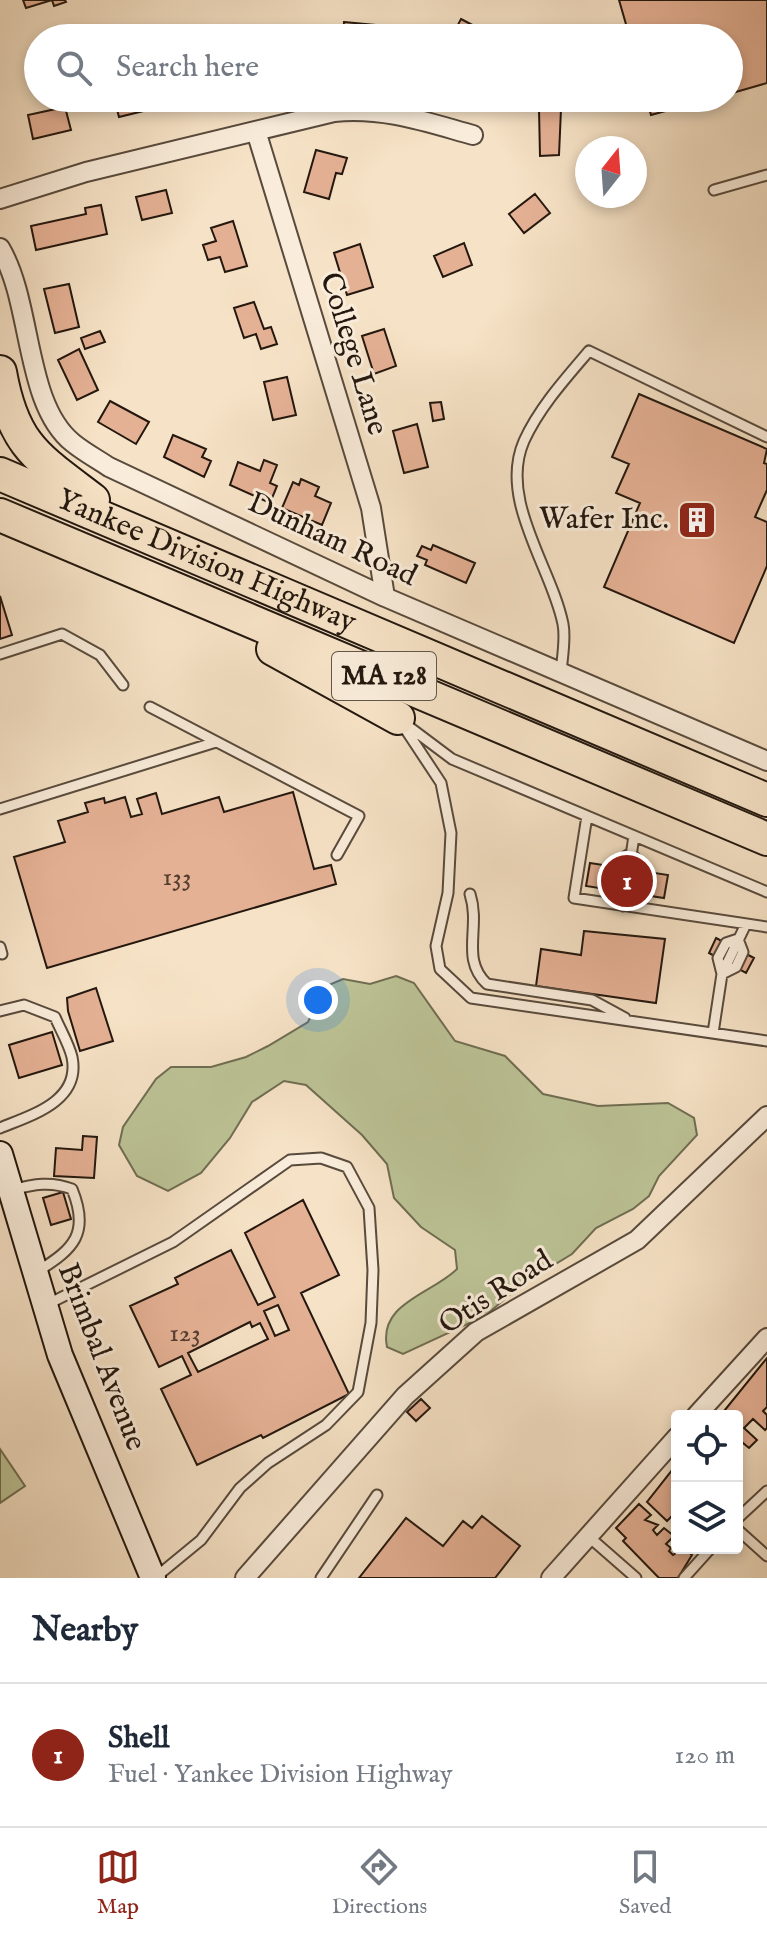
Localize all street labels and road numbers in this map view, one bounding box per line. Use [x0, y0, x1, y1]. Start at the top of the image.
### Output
street label: College Lane [310, 268, 396, 440]
street label: Yankee Division Highway [51, 481, 362, 642]
street label: Dunham Road [241, 484, 423, 596]
road number: MA 128 [332, 652, 436, 700]
street label: Otis Road [432, 1242, 561, 1344]
street label: Brimbal Avenue [48, 1258, 154, 1456]

